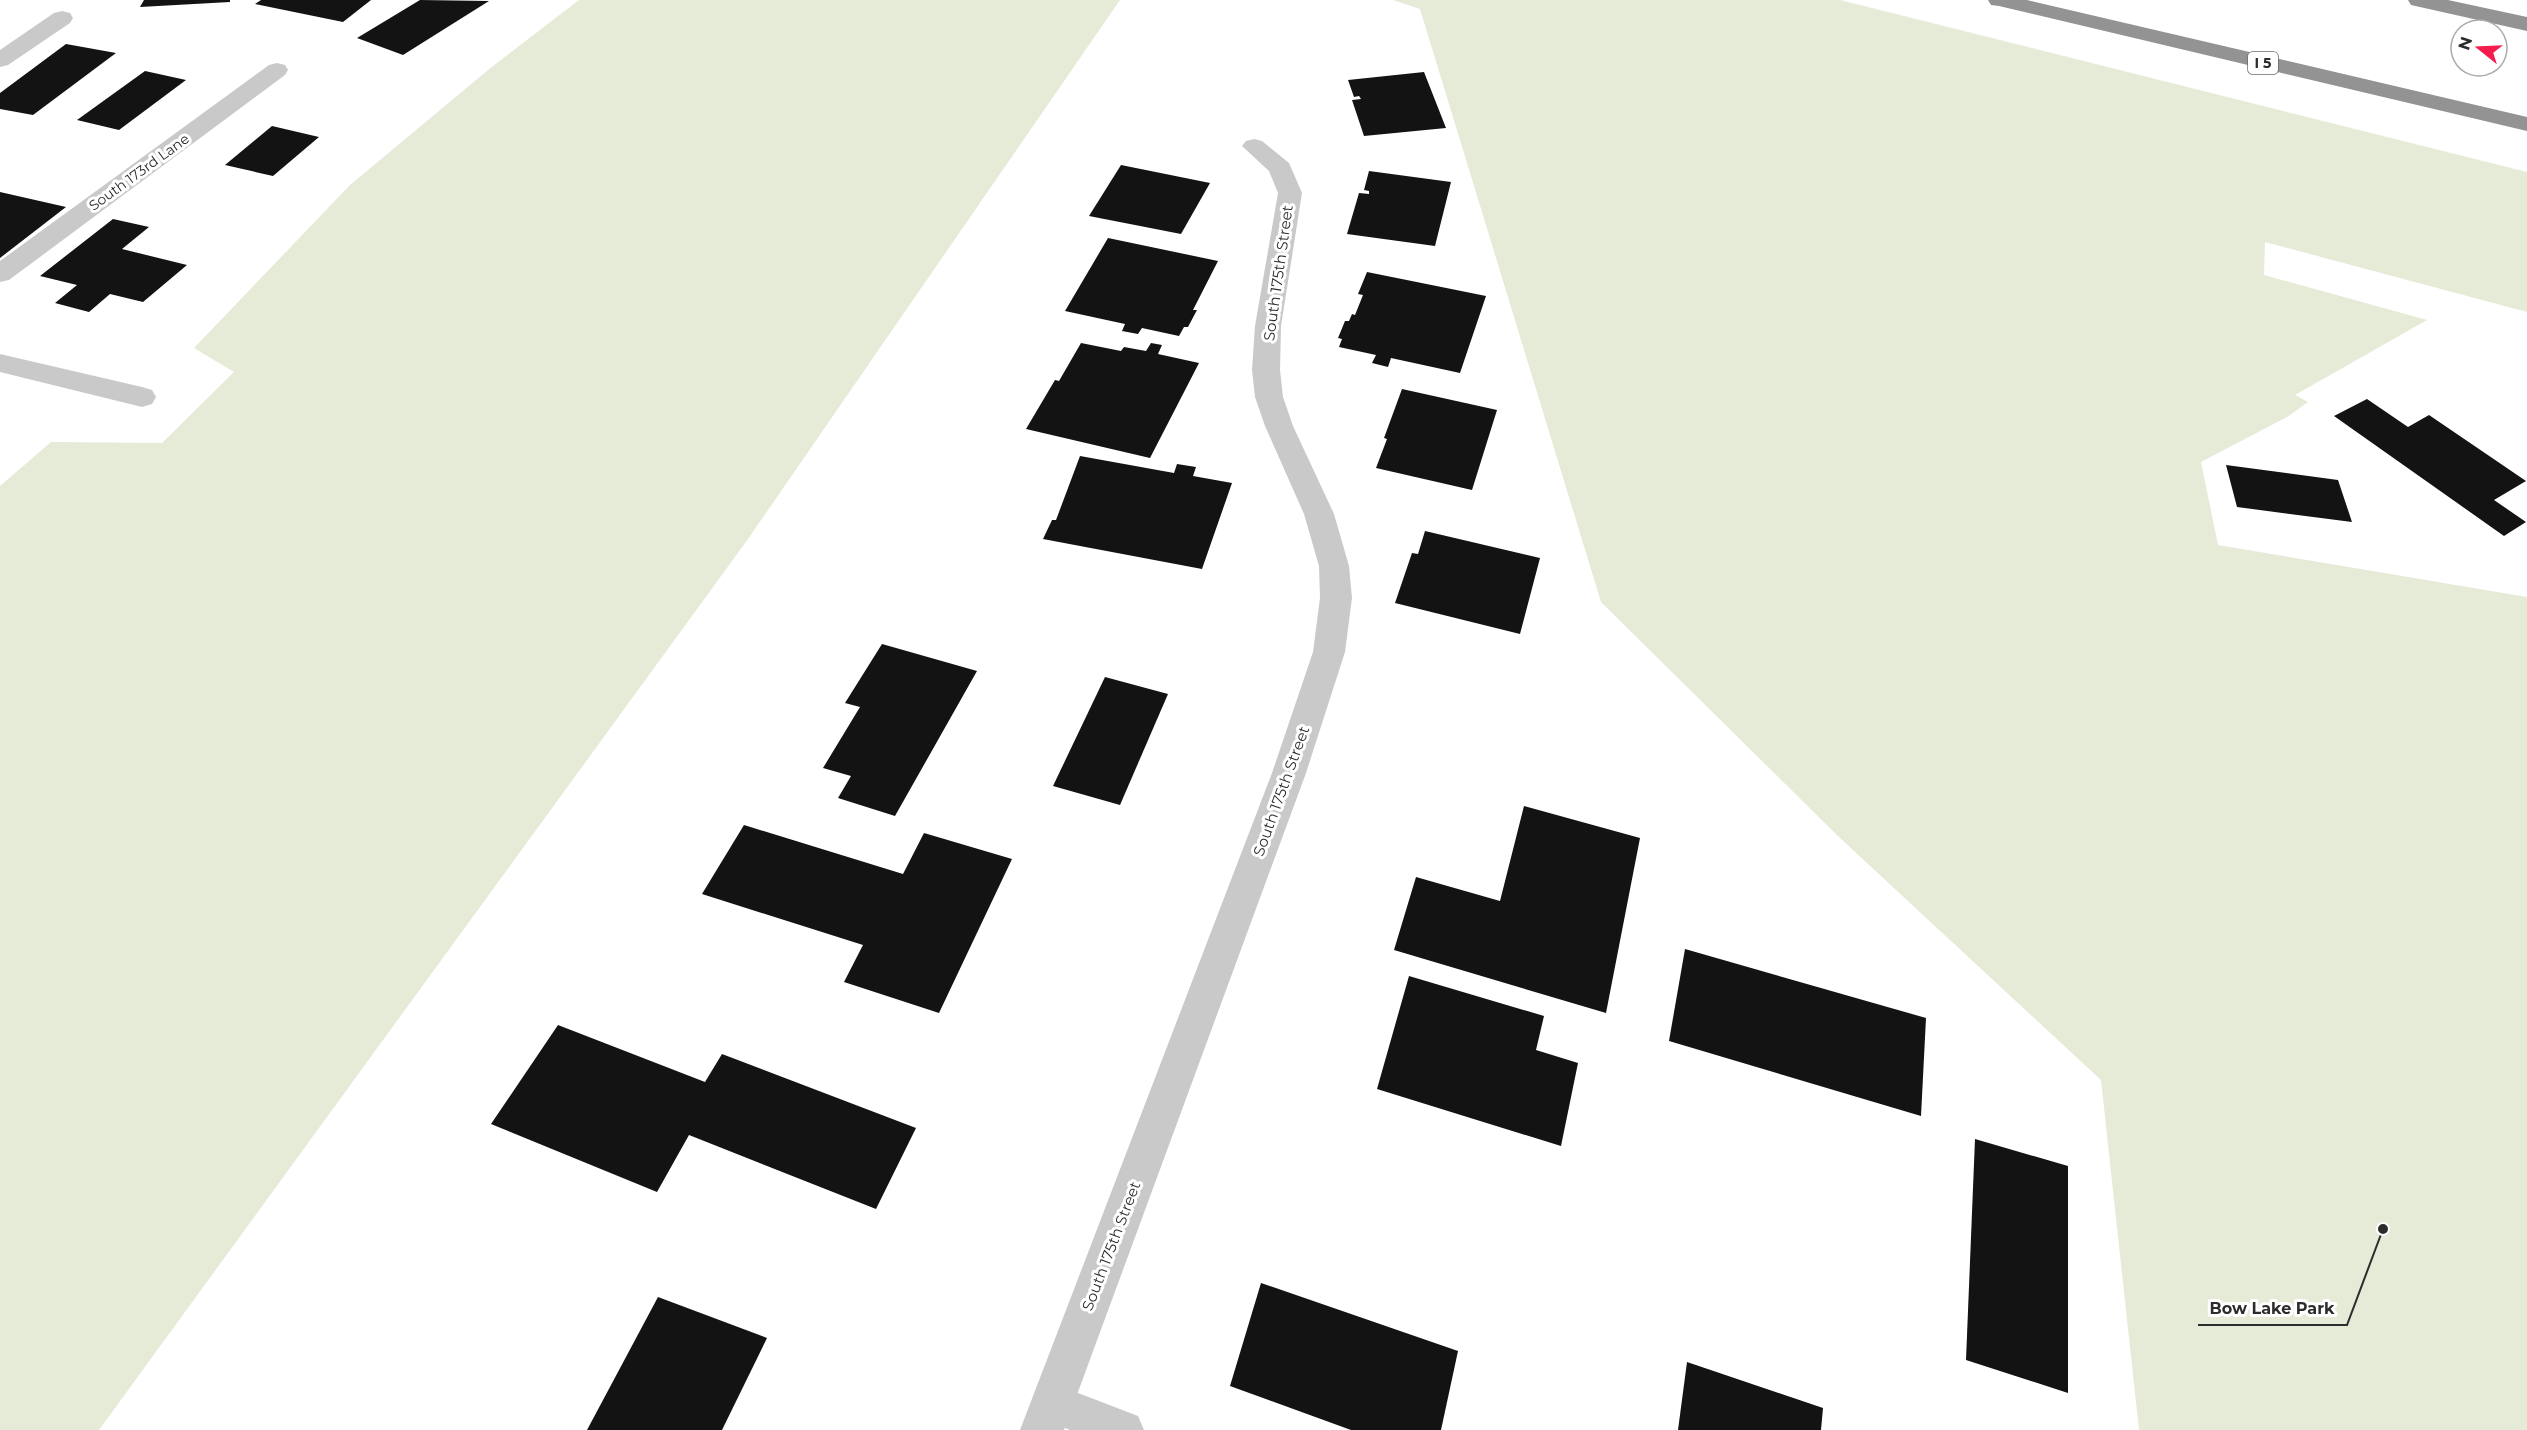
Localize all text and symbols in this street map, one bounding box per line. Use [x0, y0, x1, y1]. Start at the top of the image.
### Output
north arrow [2449, 18, 2509, 78]
text: N [2454, 34, 2476, 53]
road number: I 5 [2248, 52, 2278, 74]
street label: South 173rd Lane [85, 130, 193, 214]
street label: South 175th Street [1259, 204, 1297, 342]
street label: South 175th Street [1249, 723, 1313, 859]
street label: South 175th Street [1078, 1179, 1144, 1313]
callout: Bow Lake Park [2198, 1291, 2347, 1325]
text: Bow Lake Park [2210, 1299, 2335, 1318]

